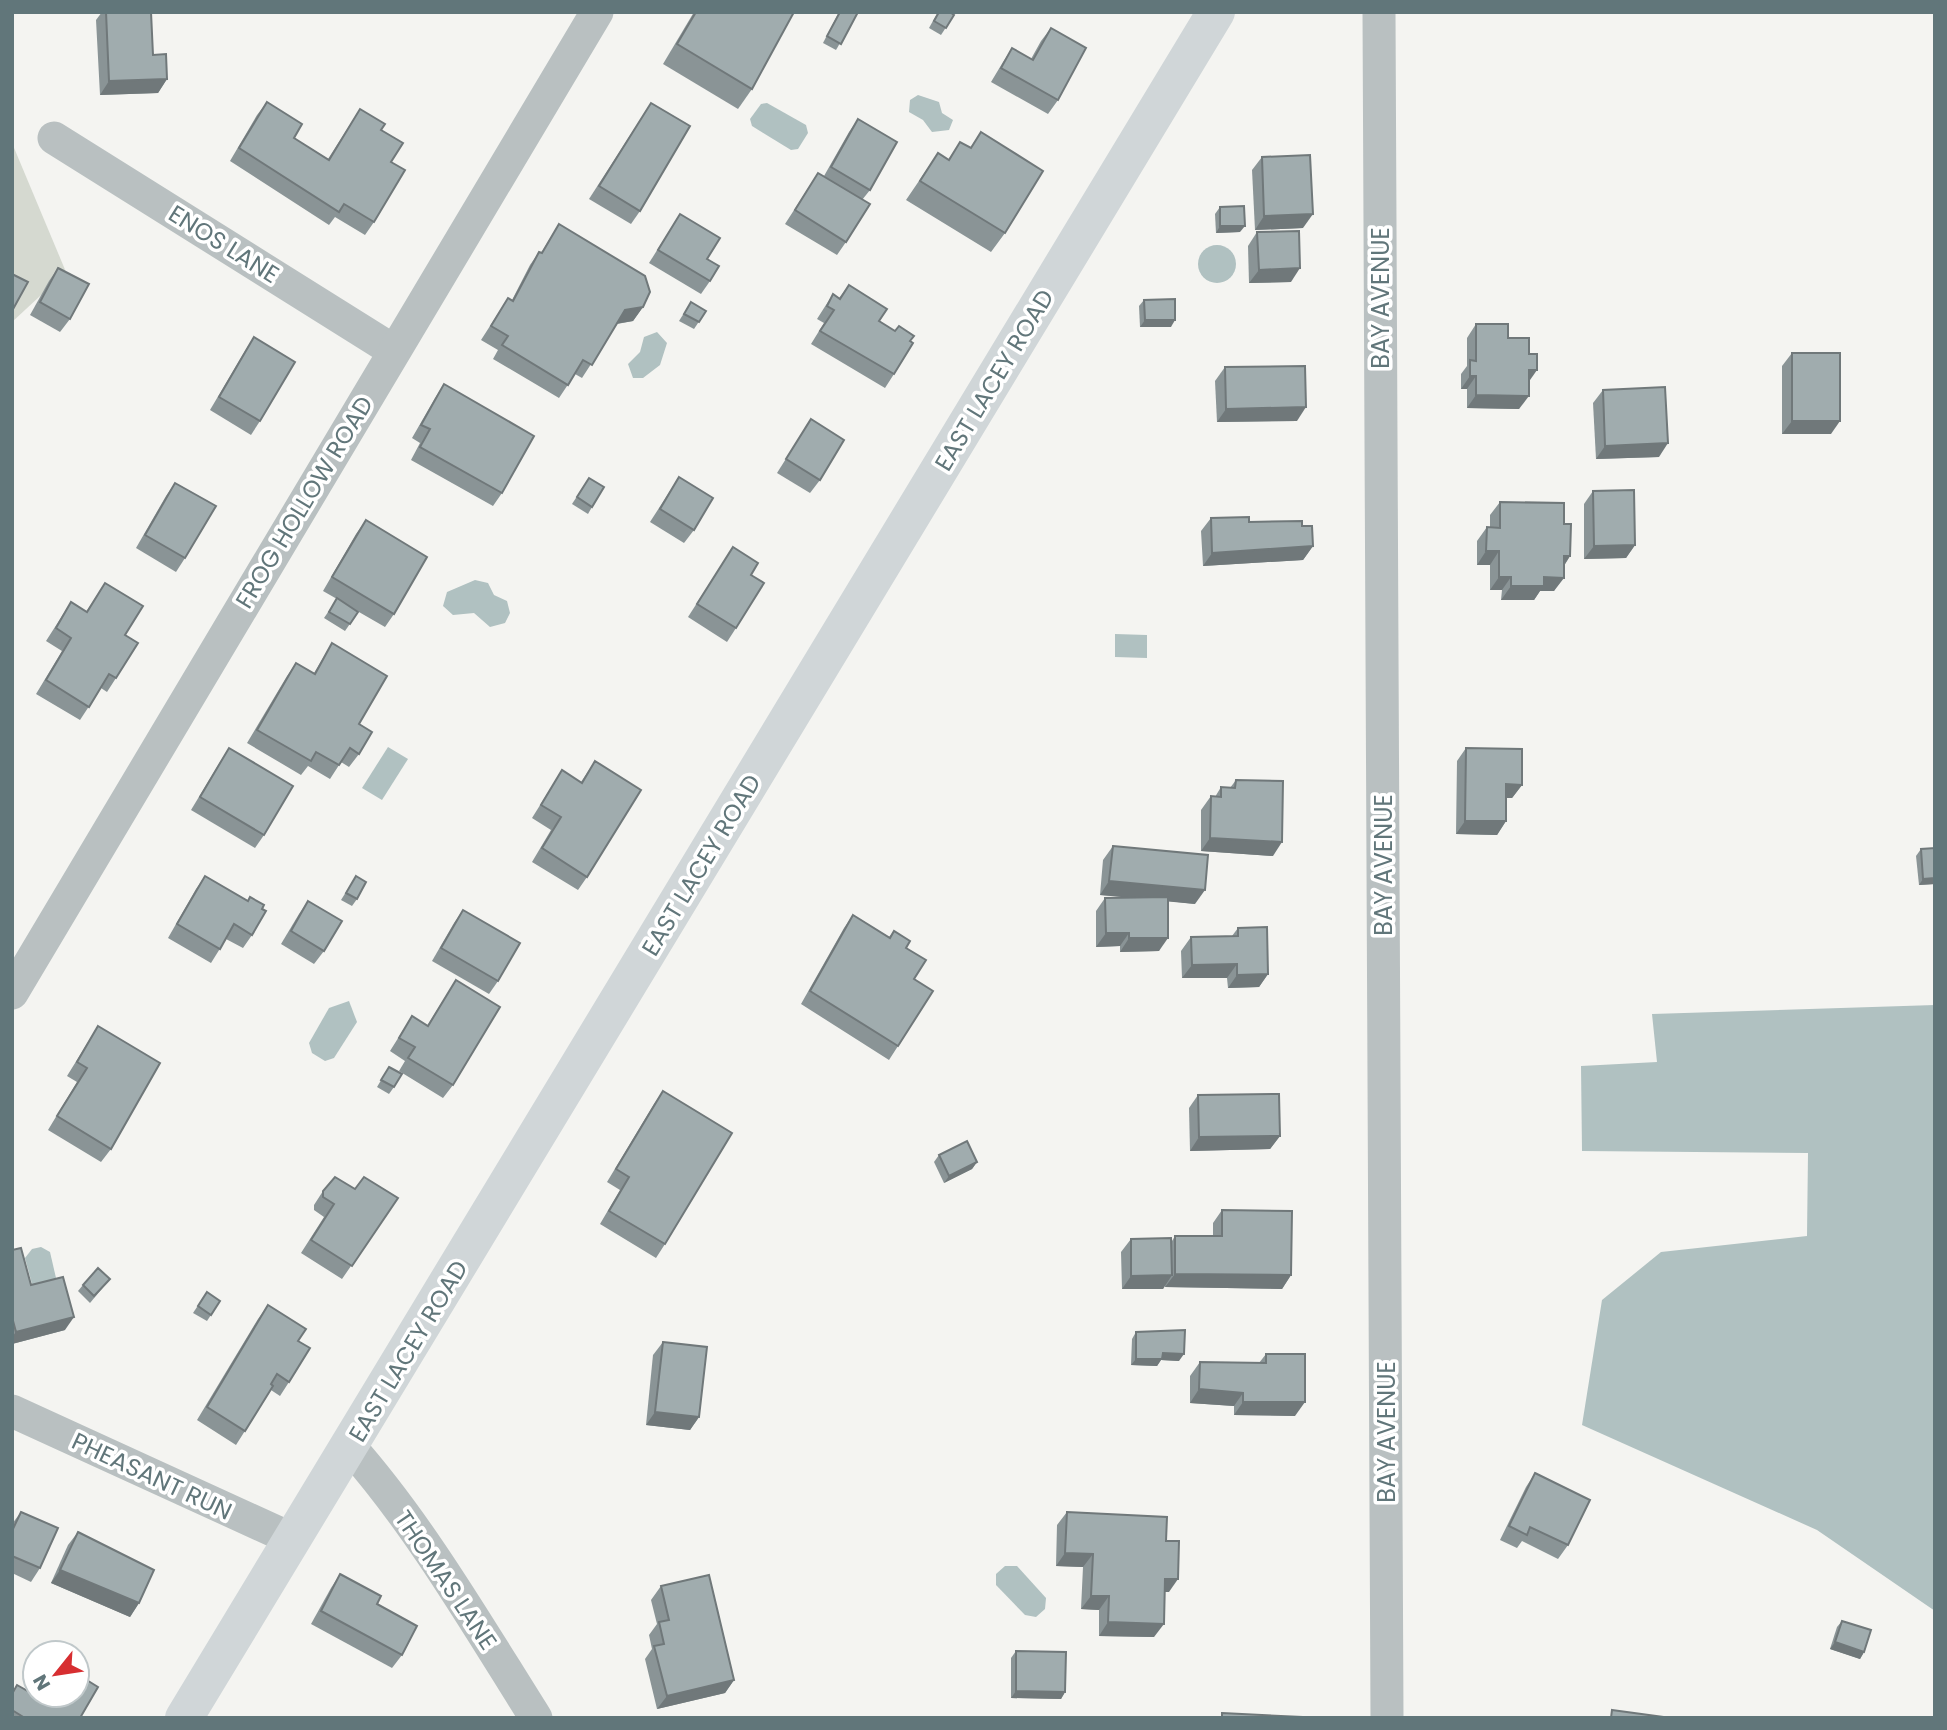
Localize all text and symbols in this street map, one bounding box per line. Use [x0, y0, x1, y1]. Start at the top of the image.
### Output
street label: ENOS LANE [163, 197, 285, 291]
street label: BAY AVENUE [1364, 227, 1397, 369]
street label: EAST LACEY ROAD [927, 283, 1061, 477]
street label: FROG HOLLOW ROAD [228, 390, 380, 614]
street label: EAST LACEY ROAD [634, 768, 768, 962]
street label: BAY AVENUE [1367, 794, 1400, 936]
street label: EAST LACEY ROAD [341, 1254, 475, 1448]
street label: BAY AVENUE [1370, 1361, 1403, 1503]
street label: PHEASANT RUN [67, 1424, 237, 1528]
street label: THOMAS LANE [387, 1504, 505, 1656]
north arrow [21, 1639, 91, 1709]
text: N [26, 1669, 57, 1695]

